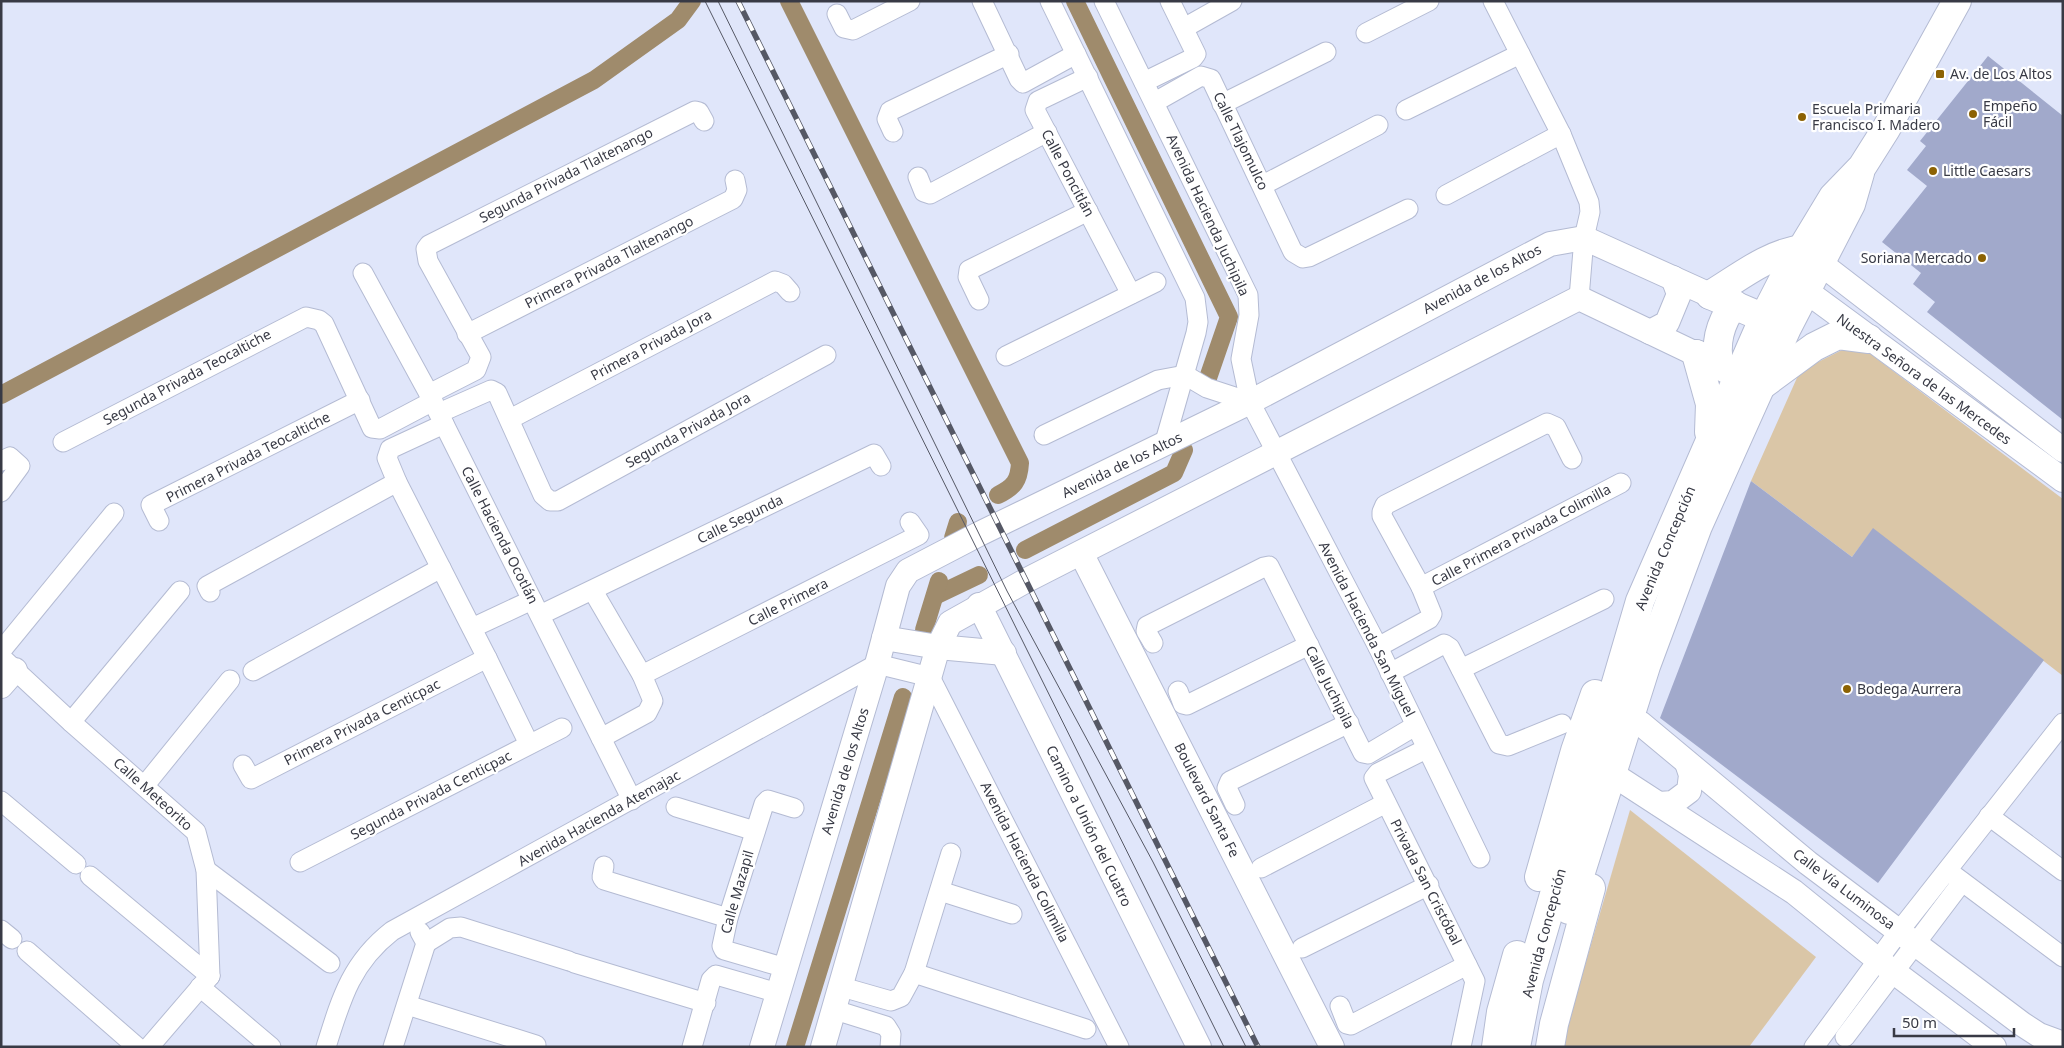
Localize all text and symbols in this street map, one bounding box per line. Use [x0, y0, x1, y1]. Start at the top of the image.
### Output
place label: Av. de Los Altos [1950, 64, 2052, 83]
marker: Av. de Los Altos [1934, 68, 1946, 80]
street label: Calle Tlajomulco [1209, 88, 1274, 193]
place label: Empeño Fácil [1983, 96, 2038, 131]
place label: Escuela Primaria Francisco I. Madero [1812, 99, 1940, 134]
marker: Empeño Fácil [1967, 108, 1979, 120]
marker: Escuela Primaria Francisco I. Madero [1796, 111, 1808, 123]
street label: Segunda Privada Tlaltenango [476, 122, 656, 227]
street label: Calle Poncitlán [1037, 126, 1099, 220]
street label: Avenida Hacienda Juchipila [1163, 131, 1254, 299]
place label: Little Caesars [1943, 161, 2031, 180]
marker: Little Caesars [1927, 165, 1939, 177]
street label: Primera Privada Tlaltenango [521, 211, 696, 312]
street label: Avenida de los Altos [1419, 239, 1545, 318]
place label: Soriana Mercado [1861, 248, 1972, 267]
marker: Soriana Mercado [1976, 252, 1988, 264]
street label: Primera Privada Jora [587, 305, 715, 385]
street label: Nuestra Señora de las Mercedes [1833, 309, 2016, 449]
street label: Segunda Privada Teocaltiche [99, 324, 274, 429]
street label: Segunda Privada Jora [622, 387, 754, 472]
street label: Primera Privada Teocaltiche [162, 407, 333, 506]
street label: Avenida de los Altos [1058, 427, 1185, 502]
street label: Calle Hacienda Ocotlán [457, 463, 543, 607]
street label: Calle Primera Privada Colimilla [1428, 479, 1614, 590]
street label: Avenida Concepción [1630, 483, 1699, 613]
street label: Calle Segunda [694, 490, 786, 548]
street label: Avenida Hacienda San Miguel [1315, 538, 1420, 720]
street label: Calle Primera [744, 573, 831, 630]
street label: Calle Juchipila [1301, 642, 1359, 731]
street label: Primera Privada Centicpac [280, 674, 443, 769]
place label: Bodega Aurrera [1857, 679, 1961, 698]
marker: Bodega Aurrera [1841, 683, 1853, 695]
street label: Avenida de los Altos [816, 705, 873, 837]
street label: Boulevard Santa Fe [1170, 739, 1245, 860]
street label: Camino a Unión del Cuatro [1042, 742, 1137, 910]
street label: Segunda Privada Centicpac [347, 745, 515, 844]
street label: Calle Meteorito [110, 753, 197, 834]
street label: Avenida Hacienda Atemajac [514, 765, 683, 870]
street label: Avenida Hacienda Colimilla [977, 778, 1074, 945]
street label: Privada San Cristóbal [1386, 815, 1467, 948]
street label: Calle Vía Luminosa [1789, 844, 1899, 933]
street label: Calle Mazapil [715, 848, 758, 936]
street label: Avenida Concepción [1517, 866, 1570, 1000]
scale bar [1894, 1006, 2014, 1038]
text: 50 m [1902, 1012, 1937, 1032]

